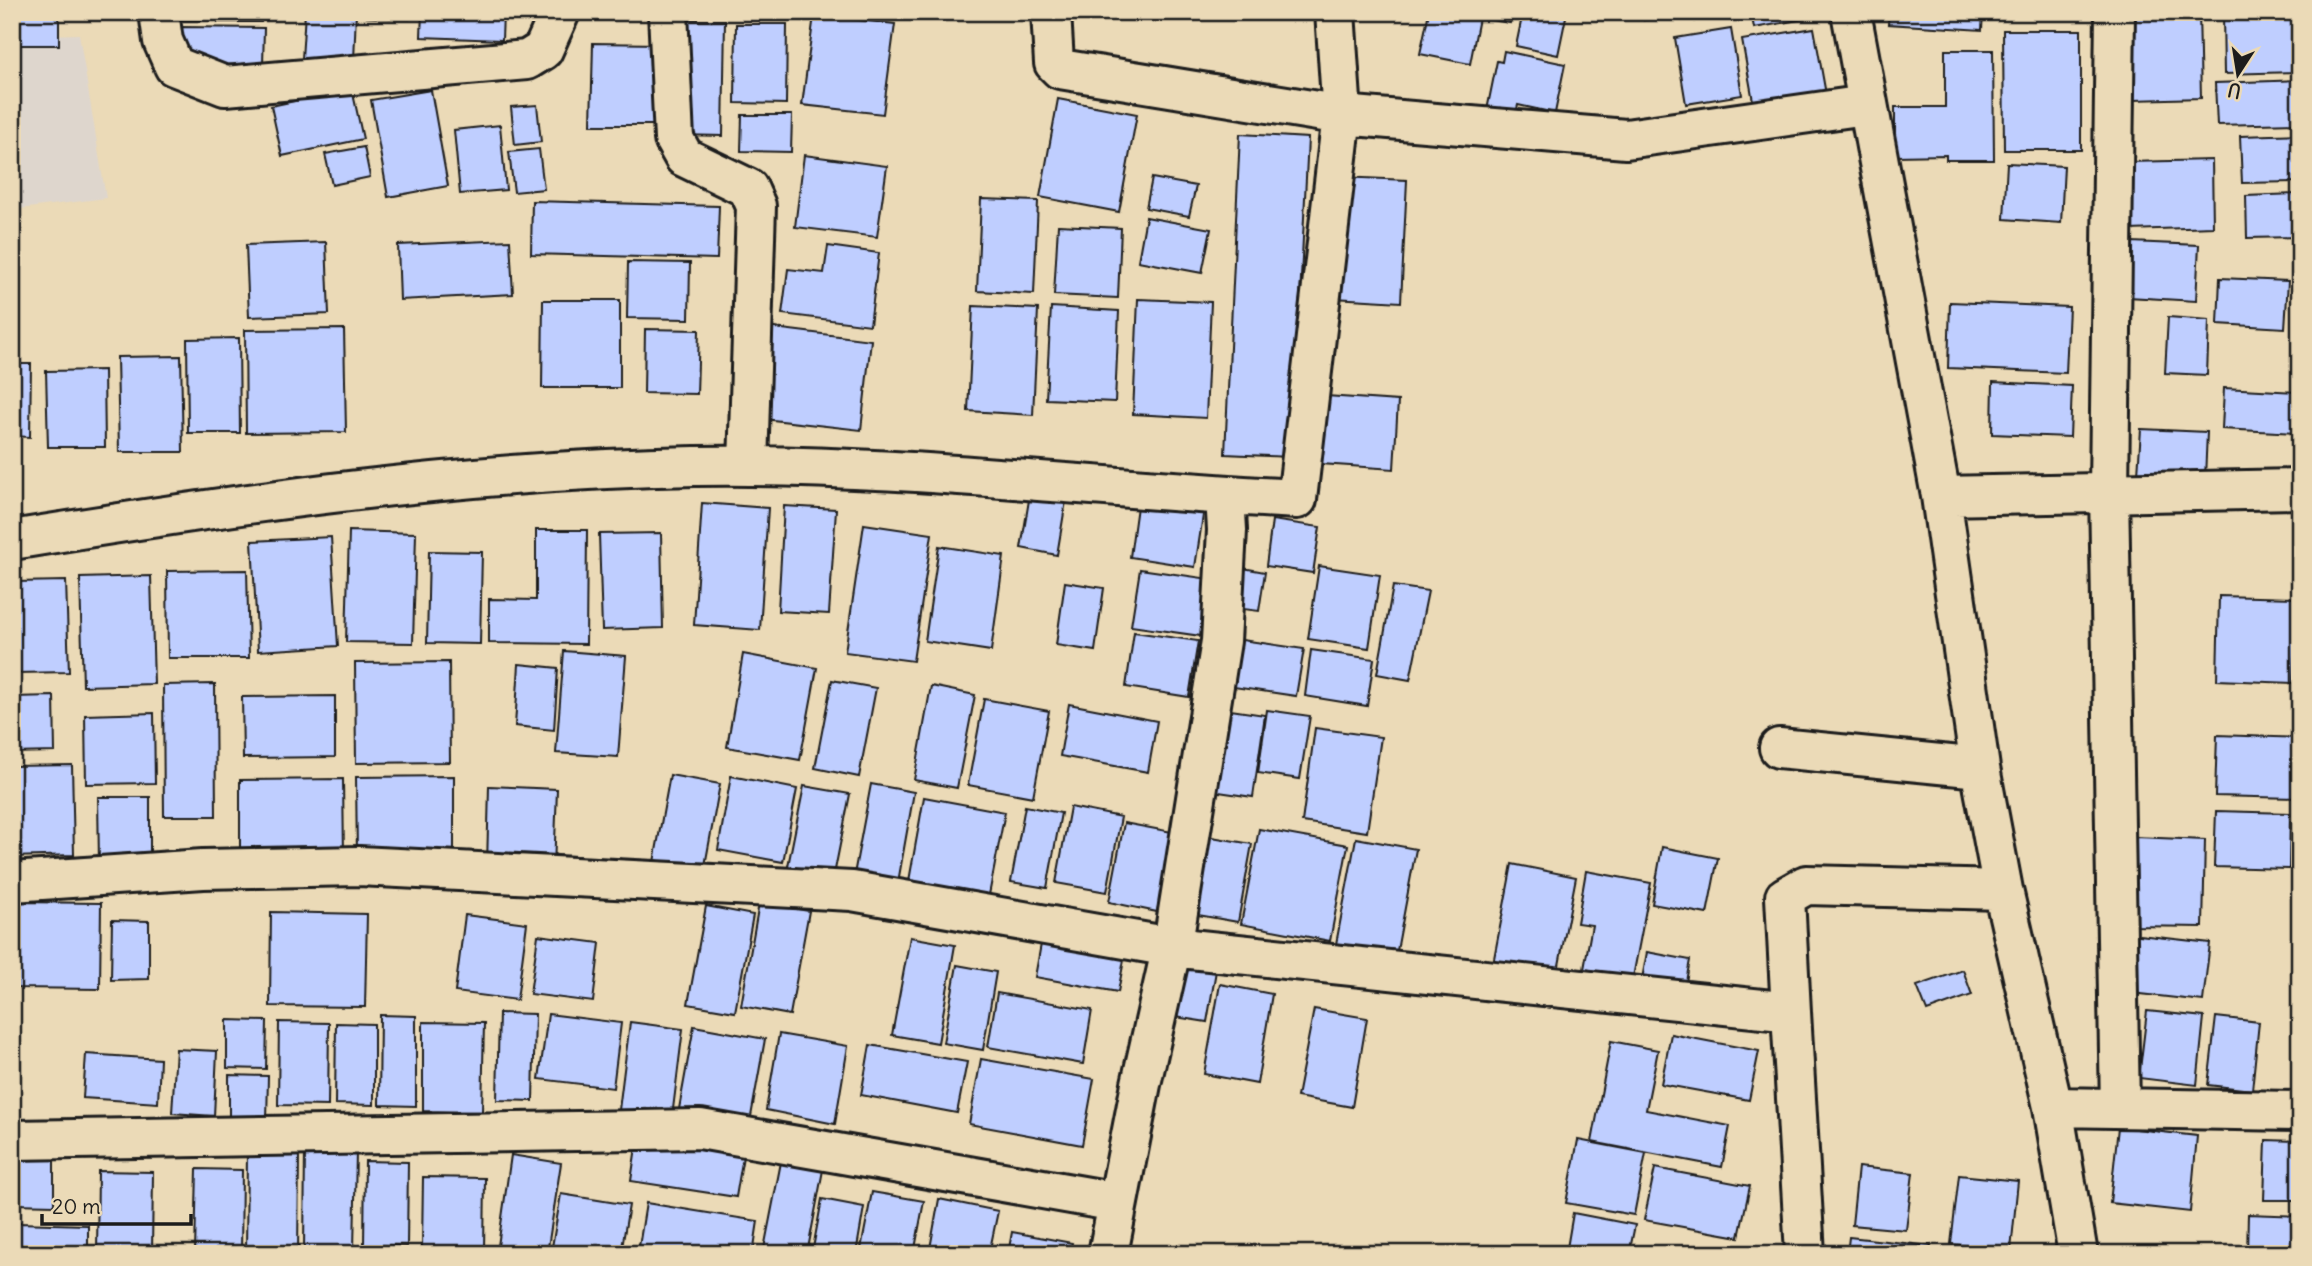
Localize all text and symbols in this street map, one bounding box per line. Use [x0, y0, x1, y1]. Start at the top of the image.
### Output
north arrow [2204, 38, 2274, 108]
text: U [2226, 78, 2243, 104]
scale bar [42, 1182, 191, 1226]
text: 20 m [52, 1193, 101, 1220]

